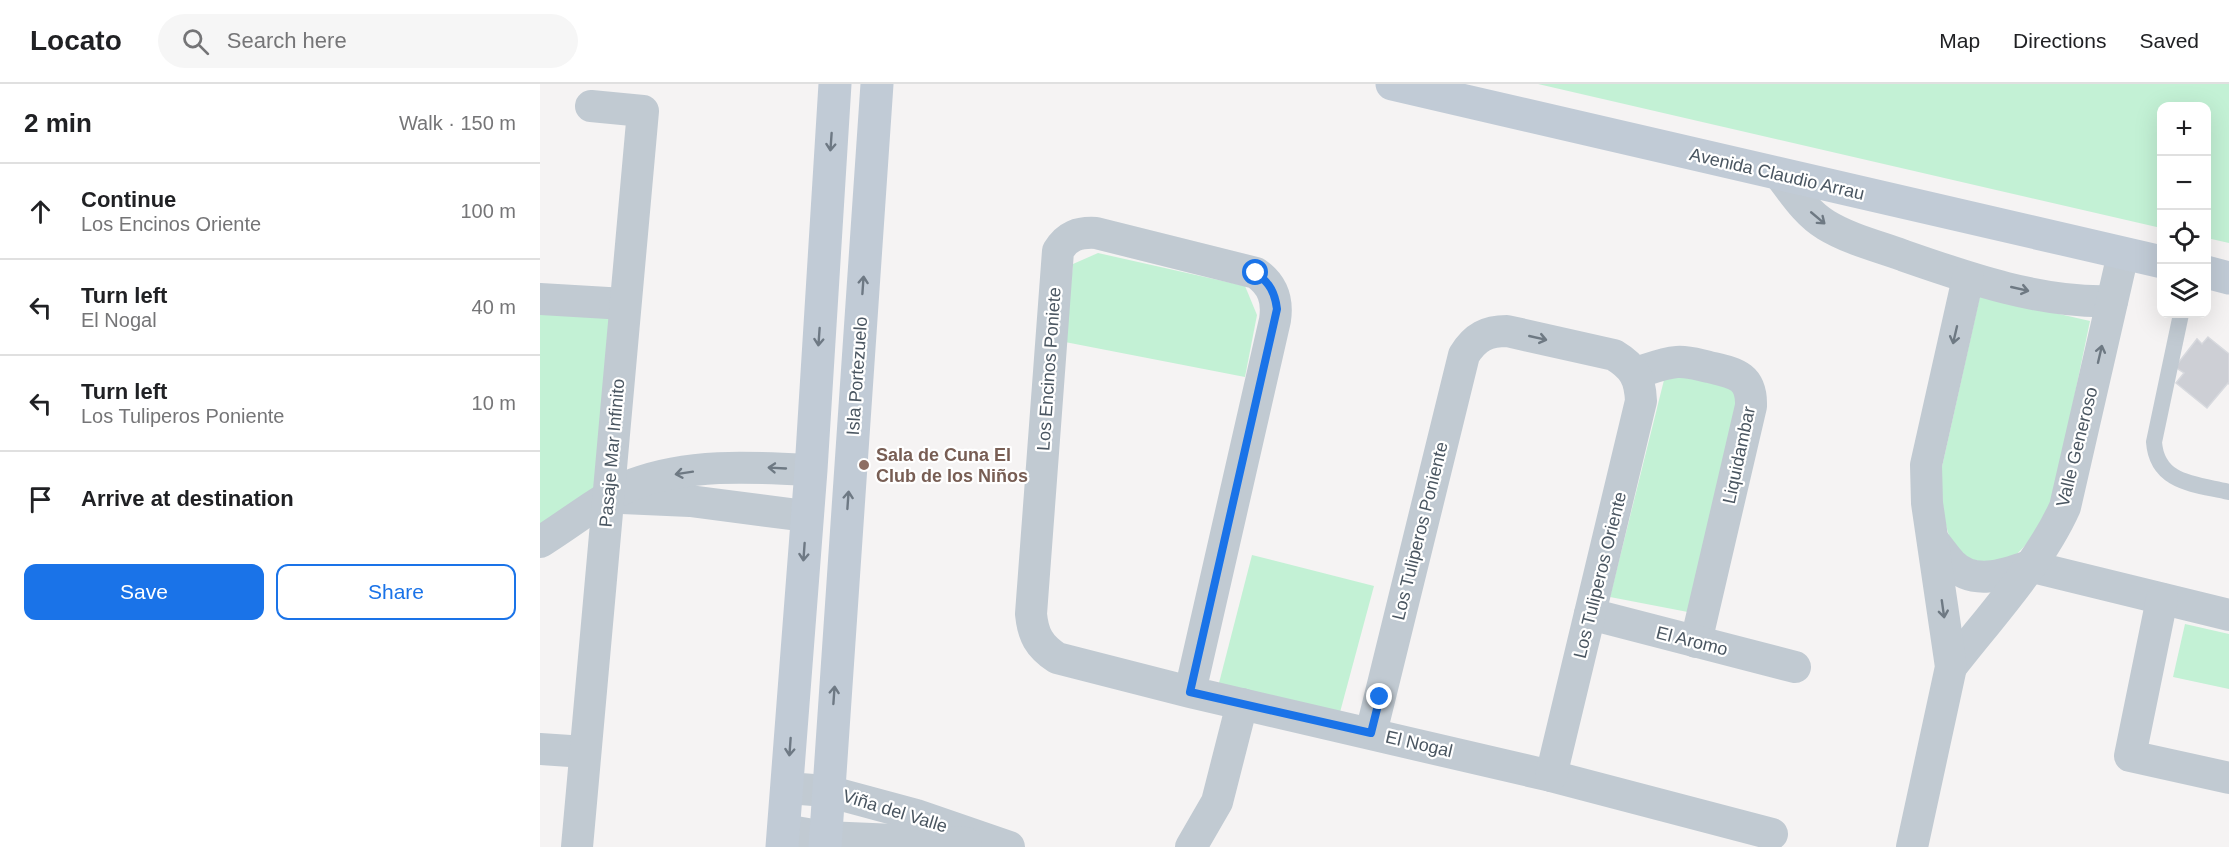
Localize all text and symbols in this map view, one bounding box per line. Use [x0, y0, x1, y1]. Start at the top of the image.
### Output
search box [158, 14, 578, 68]
text: Locato [30, 25, 122, 56]
icon: search [179, 25, 212, 58]
text: Search here [227, 28, 347, 53]
text: Map [1939, 29, 1980, 52]
text: Directions [2013, 29, 2106, 52]
text: Saved [2139, 29, 2199, 52]
map controls [2157, 102, 2211, 318]
button: + [2157, 102, 2211, 156]
text: 2 min [24, 108, 92, 138]
text: Walk · 150 m [399, 112, 516, 134]
one-way arrow [826, 132, 837, 152]
street label: Avenida Claudio Arrau [1688, 144, 1866, 204]
button: − [2157, 156, 2211, 210]
text: Continue [81, 187, 176, 212]
icon: ahead [24, 195, 57, 228]
text: 100 m [460, 200, 516, 222]
button: locate [2157, 210, 2211, 264]
one-way arrow [1809, 212, 1825, 225]
text: Los Encinos Oriente [81, 213, 261, 235]
route start [1242, 259, 1268, 285]
button: layers [2157, 264, 2211, 318]
one-way arrow [858, 275, 869, 295]
text: Turn left [81, 283, 167, 308]
one-way arrow [2010, 284, 2029, 296]
street label: Los Encinos Poniete [1033, 286, 1065, 452]
icon: left [24, 291, 57, 324]
text: 40 m [472, 296, 516, 318]
text: El Nogal [81, 309, 157, 331]
street label: Isla Portezuelo [843, 316, 871, 436]
one-way arrow [1949, 324, 1960, 344]
one-way arrow [813, 327, 824, 346]
one-way arrow [1528, 333, 1547, 344]
one-way arrow [2094, 345, 2106, 364]
street label: Pasaje Mar Infinito [596, 378, 628, 528]
text: Turn left [81, 379, 167, 404]
street label: Valle Generoso [2052, 385, 2102, 509]
icon: left [24, 387, 57, 420]
text: 10 m [472, 392, 516, 414]
street label: Liquidambar [1719, 404, 1759, 506]
text: Los Tuliperos Poniente [81, 405, 284, 427]
street label: Los Tuliperos Poniente [1388, 440, 1452, 622]
place label: Sala de Cuna El Club de los Niños [876, 445, 1028, 486]
marker: Sala de Cuna El Club de los Niños [857, 458, 871, 472]
one-way arrow [767, 463, 787, 474]
one-way arrow [675, 467, 695, 478]
icon: arrive [24, 483, 57, 516]
text: Arrive at destination [81, 486, 294, 511]
street label: Los Tuliperos Oriente [1570, 490, 1630, 660]
one-way arrow [843, 491, 854, 511]
one-way arrow [798, 542, 809, 562]
button: Save [24, 564, 264, 620]
button: Share [276, 564, 516, 620]
one-way arrow [1937, 599, 1948, 619]
street label: El Aromo [1654, 622, 1730, 660]
route end [1366, 683, 1392, 709]
one-way arrow [829, 685, 840, 705]
street label: El Nogal [1384, 727, 1454, 761]
one-way arrow [784, 736, 795, 756]
street label: Viña del Valle [840, 786, 950, 836]

